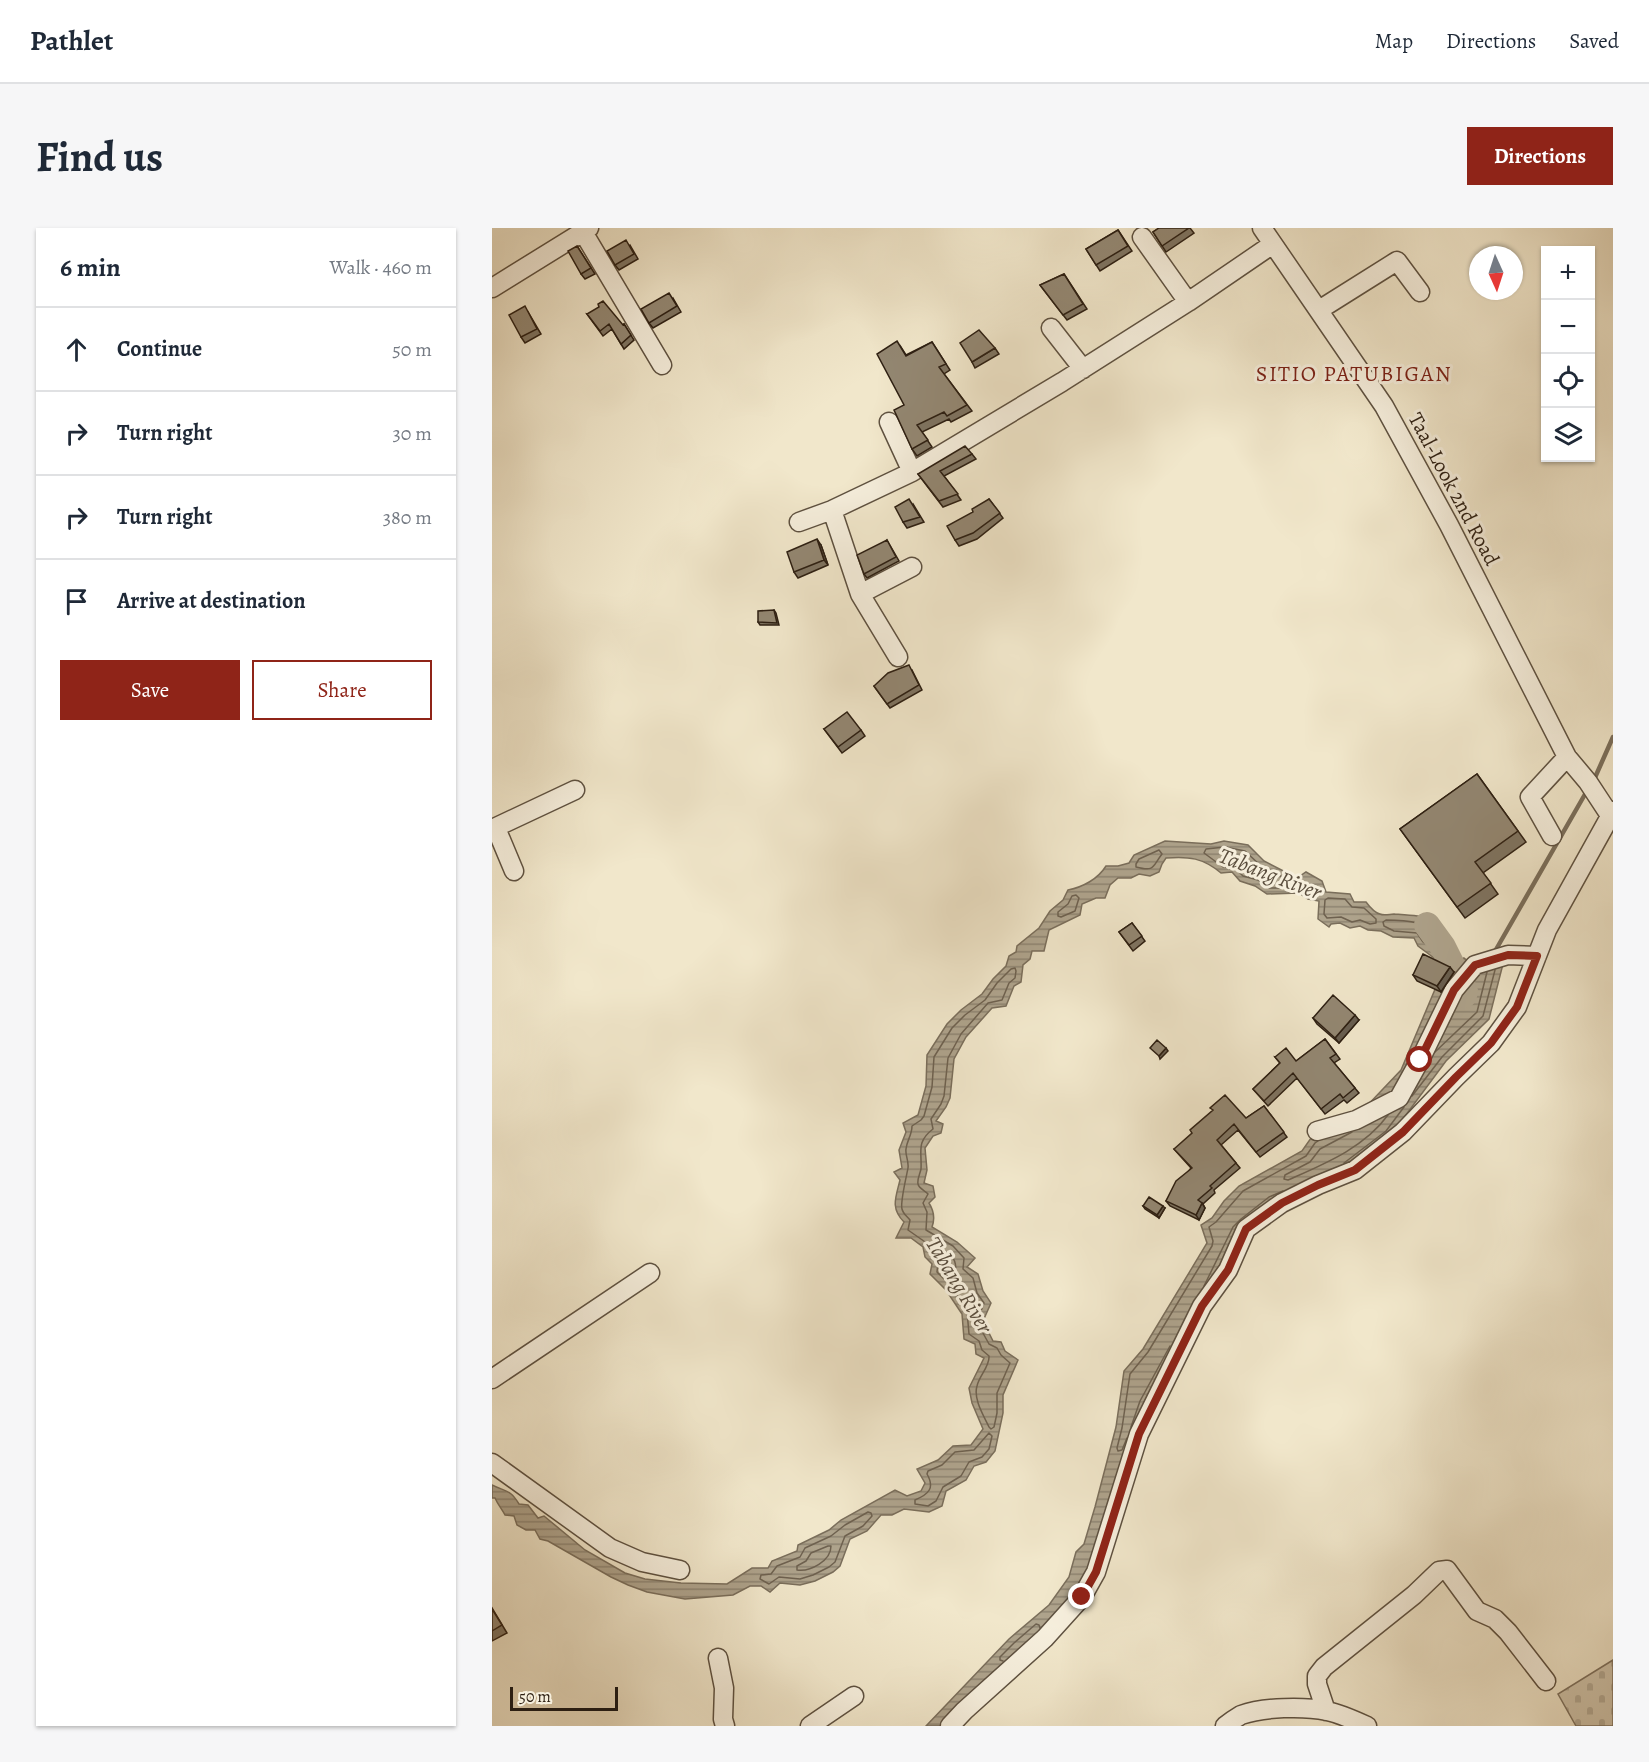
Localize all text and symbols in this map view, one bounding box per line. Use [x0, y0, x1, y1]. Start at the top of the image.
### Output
text: Pathlet [30, 22, 113, 60]
text: Map [1375, 27, 1413, 55]
text: Directions [1446, 27, 1536, 55]
text: Saved [1569, 27, 1619, 55]
button: Directions [1467, 127, 1613, 185]
text: Find us [36, 128, 163, 185]
north arrow [1469, 246, 1523, 300]
map controls [1541, 246, 1595, 462]
button: + [1541, 246, 1595, 300]
text: 6 min [60, 250, 121, 285]
text: Walk · 460 m [329, 254, 432, 281]
button: − [1541, 300, 1595, 354]
icon: ahead [60, 333, 93, 366]
text: Continue [117, 334, 202, 364]
text: 50 m [392, 336, 432, 363]
button: locate [1541, 354, 1595, 408]
district label: SITIO PATUBIGAN [1256, 359, 1452, 389]
street label: Taal-Look 2nd Road [1402, 408, 1506, 571]
button: layers [1541, 408, 1595, 462]
icon: right [60, 417, 93, 450]
text: Turn right [117, 418, 213, 448]
text: 30 m [392, 420, 432, 447]
icon: right [60, 501, 93, 534]
text: Turn right [117, 502, 213, 532]
text: 380 m [383, 504, 432, 531]
icon: arrive [60, 585, 93, 618]
text: Arrive at destination [117, 586, 306, 616]
button: Save [60, 660, 240, 720]
button: Share [252, 660, 432, 720]
water label: Tabang River [1214, 841, 1327, 908]
route start [1406, 1046, 1432, 1072]
water label: Tabang River [918, 1231, 1000, 1340]
route end [1068, 1583, 1094, 1609]
scale bar [510, 1684, 618, 1712]
text: 50 m [519, 1686, 551, 1708]

